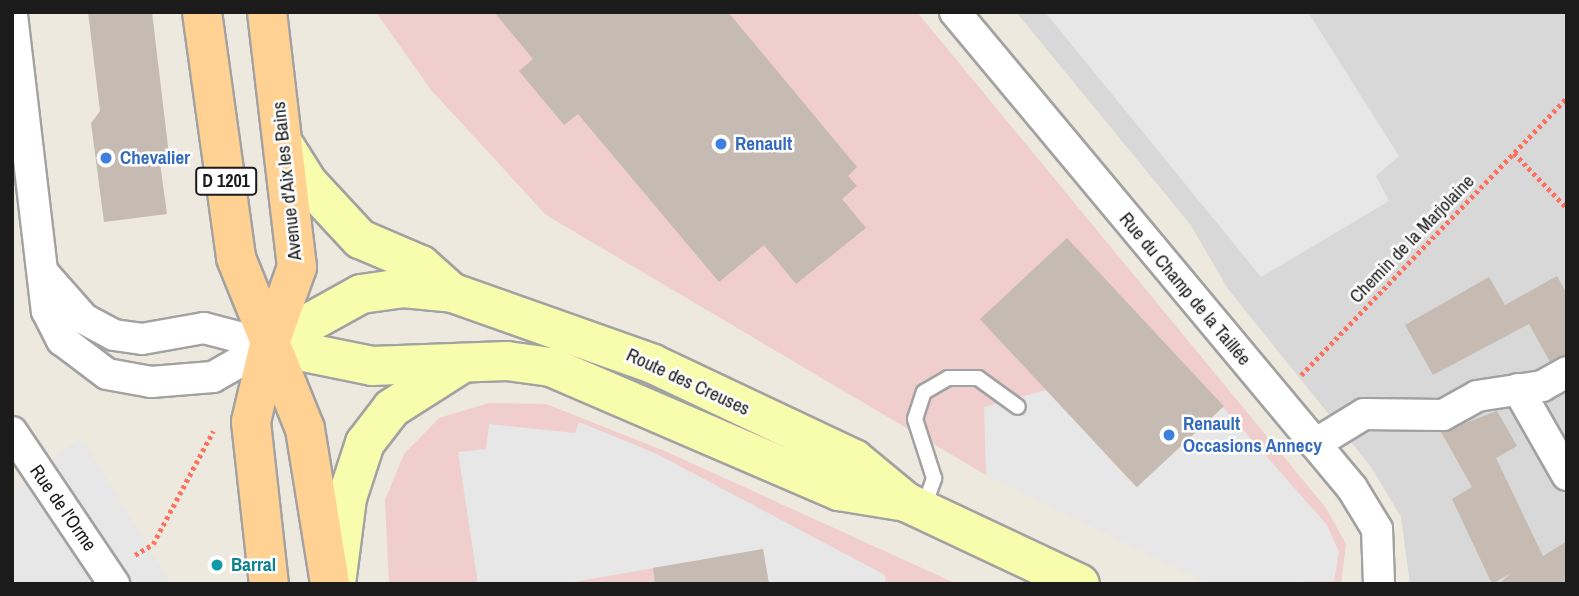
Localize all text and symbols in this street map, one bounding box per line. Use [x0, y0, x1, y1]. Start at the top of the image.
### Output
street label: Avenue d'Aix les Bains [267, 101, 307, 261]
place label: Renault [735, 133, 792, 155]
marker: Renault [713, 136, 729, 152]
place label: Chevalier [120, 147, 190, 169]
marker: Chevalier [98, 150, 114, 166]
road number: D 1201 [194, 166, 258, 196]
street label: Chemin de la Marjolaine [1345, 170, 1479, 308]
street label: Rue du Champ de la Taillée [1114, 208, 1256, 370]
street label: Route des Creuses [623, 343, 753, 421]
place label: Renault Occasions Annecy [1183, 413, 1322, 457]
marker: Renault Occasions Annecy [1161, 427, 1177, 443]
street label: Rue de l'Orme [25, 461, 101, 555]
place label: Barral [231, 554, 276, 576]
marker: Barral [209, 557, 225, 573]

